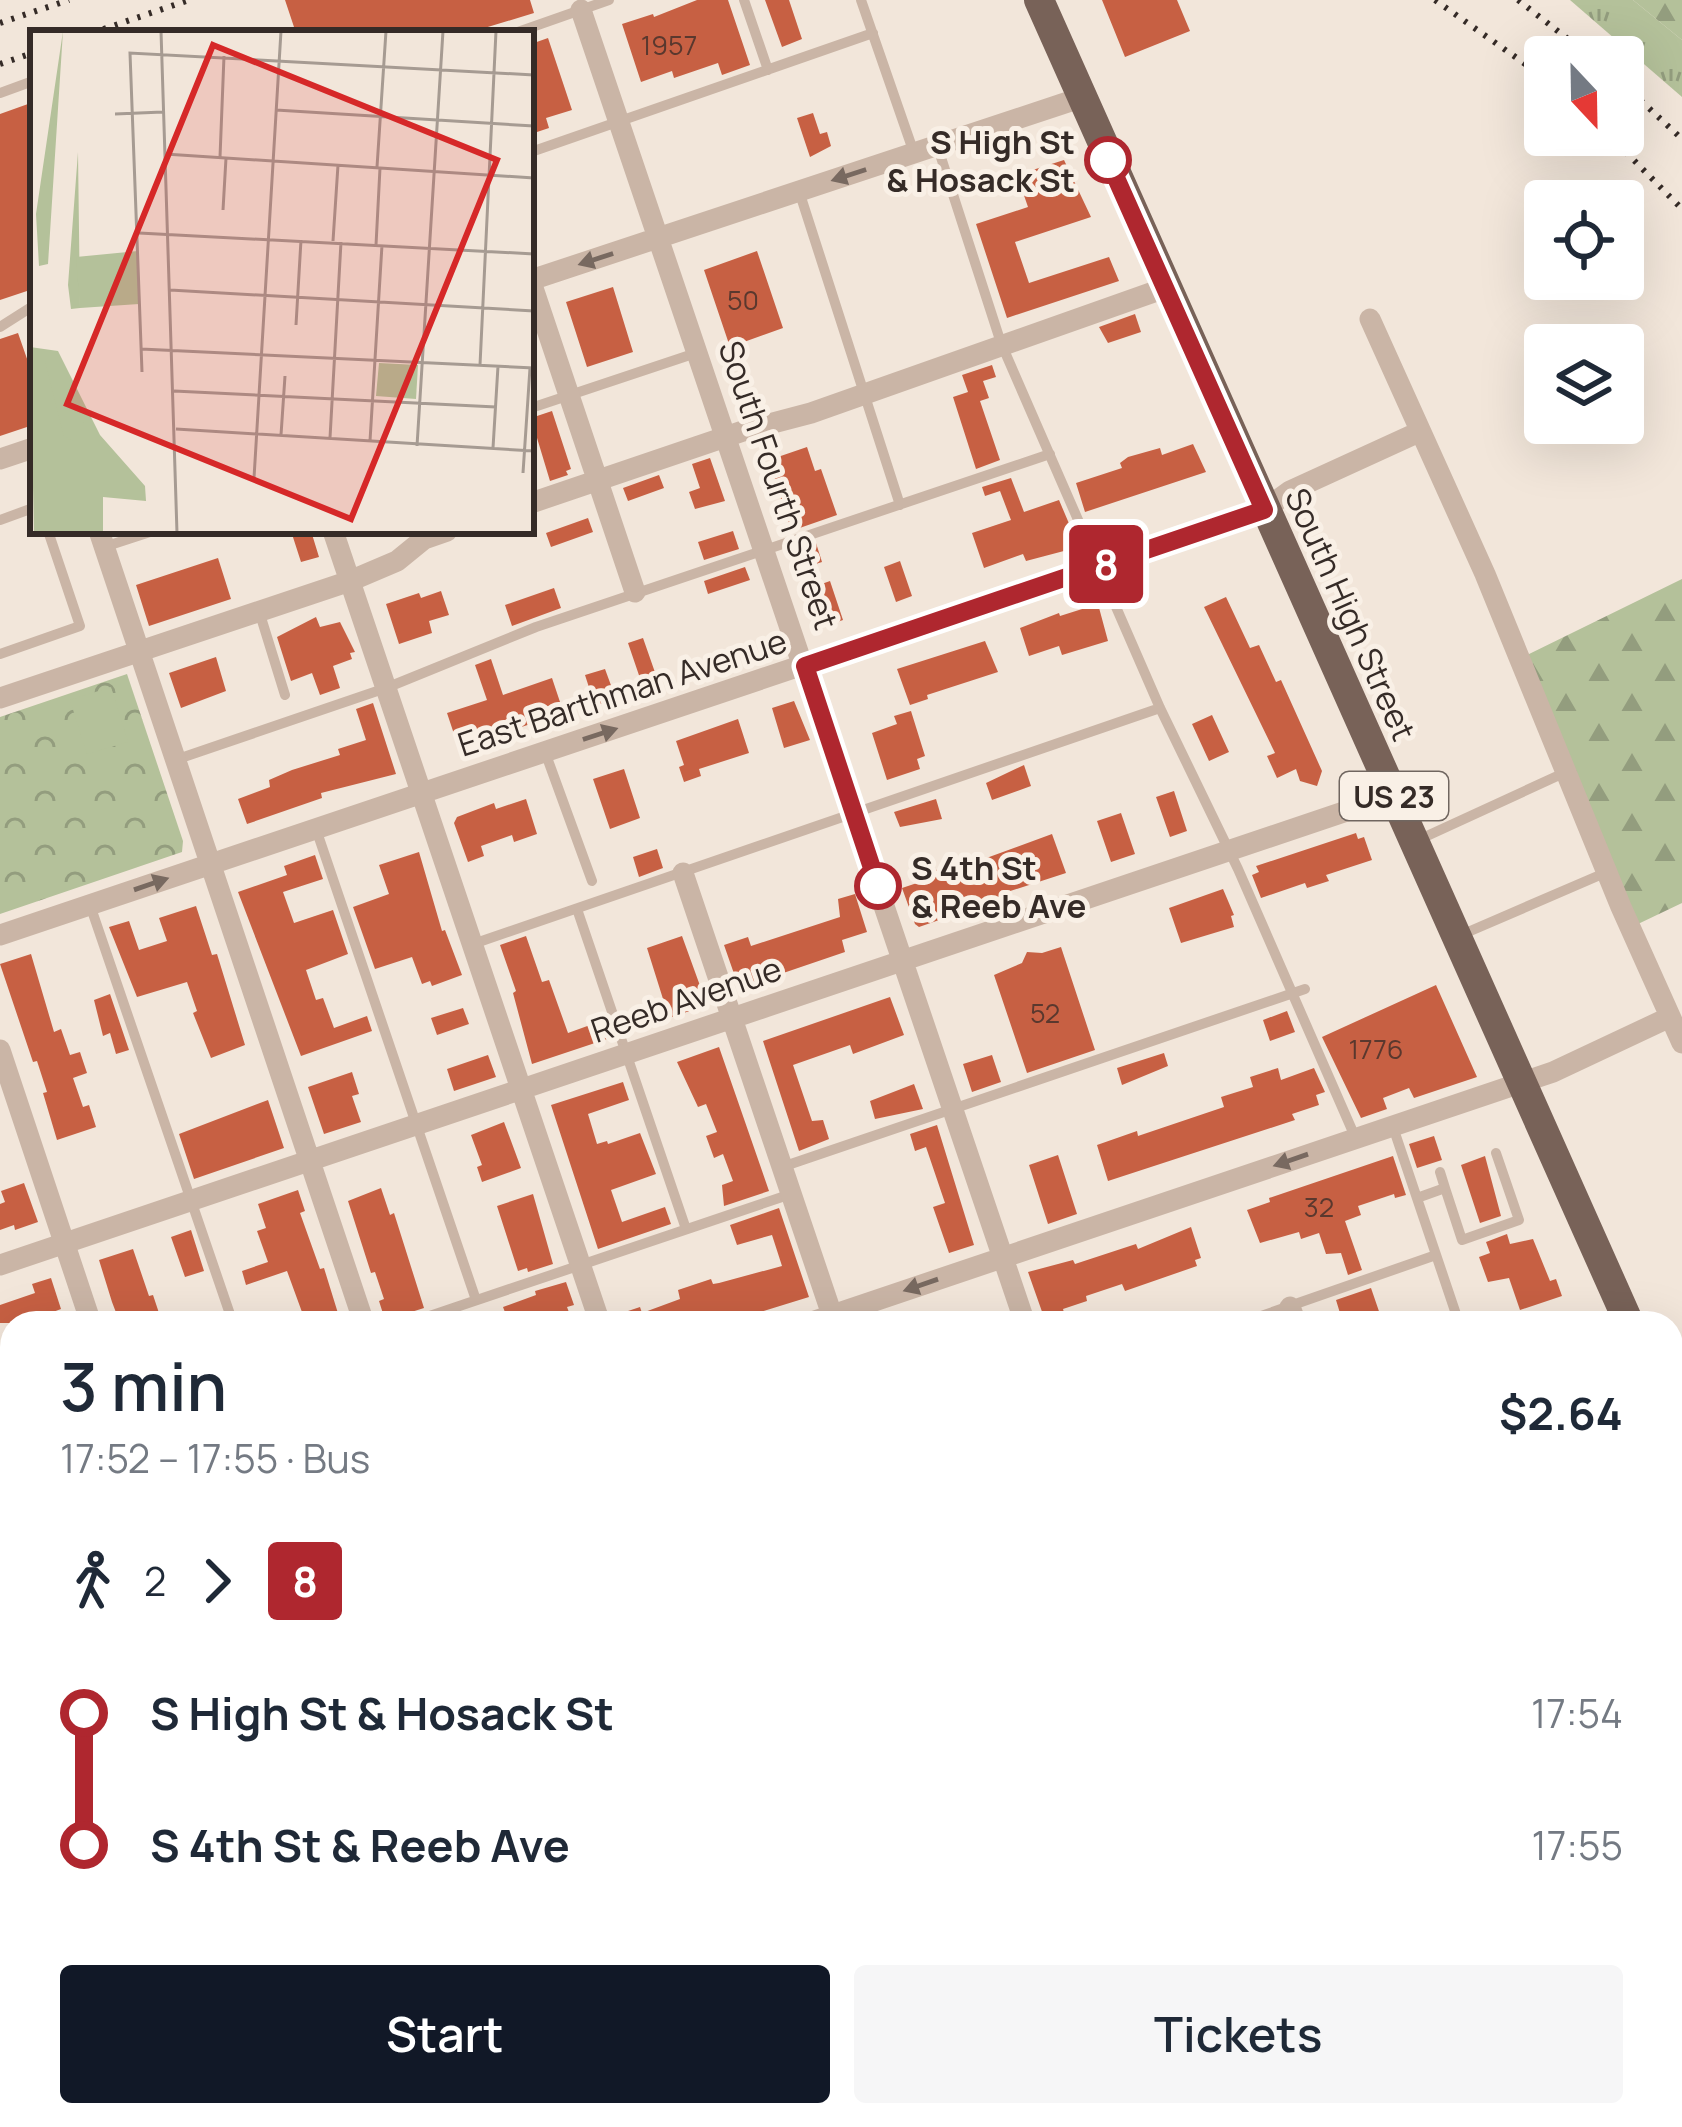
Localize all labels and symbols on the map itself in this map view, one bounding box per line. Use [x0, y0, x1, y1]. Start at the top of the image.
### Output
house number: 1957 [641, 26, 697, 63]
inset map [30, 30, 534, 534]
north arrow [1524, 36, 1644, 156]
place label: S High St & Hosack St [886, 119, 1075, 202]
marker: S High St & Hosack St [1086, 138, 1130, 182]
one-way arrow [831, 166, 867, 185]
one-way arrow [577, 250, 614, 269]
house number: 50 [727, 281, 759, 318]
street label: South Fourth Street [709, 335, 849, 635]
street label: South High Street [1275, 481, 1427, 747]
line badge: 8 [1067, 525, 1145, 603]
street label: East Barthman Avenue [452, 618, 792, 766]
one-way arrow [582, 724, 618, 742]
road number: US 23 [1340, 772, 1448, 820]
place label: S 4th St & Reeb Ave [911, 845, 1086, 928]
marker: S 4th St & Reeb Ave [856, 864, 900, 908]
one-way arrow [133, 874, 170, 893]
street label: Reeb Avenue [585, 945, 787, 1053]
house number: 52 [1030, 994, 1060, 1031]
house number: 1776 [1348, 1030, 1404, 1067]
one-way arrow [1272, 1152, 1309, 1171]
house number: 32 [1304, 1188, 1334, 1225]
one-way arrow [903, 1277, 939, 1295]

